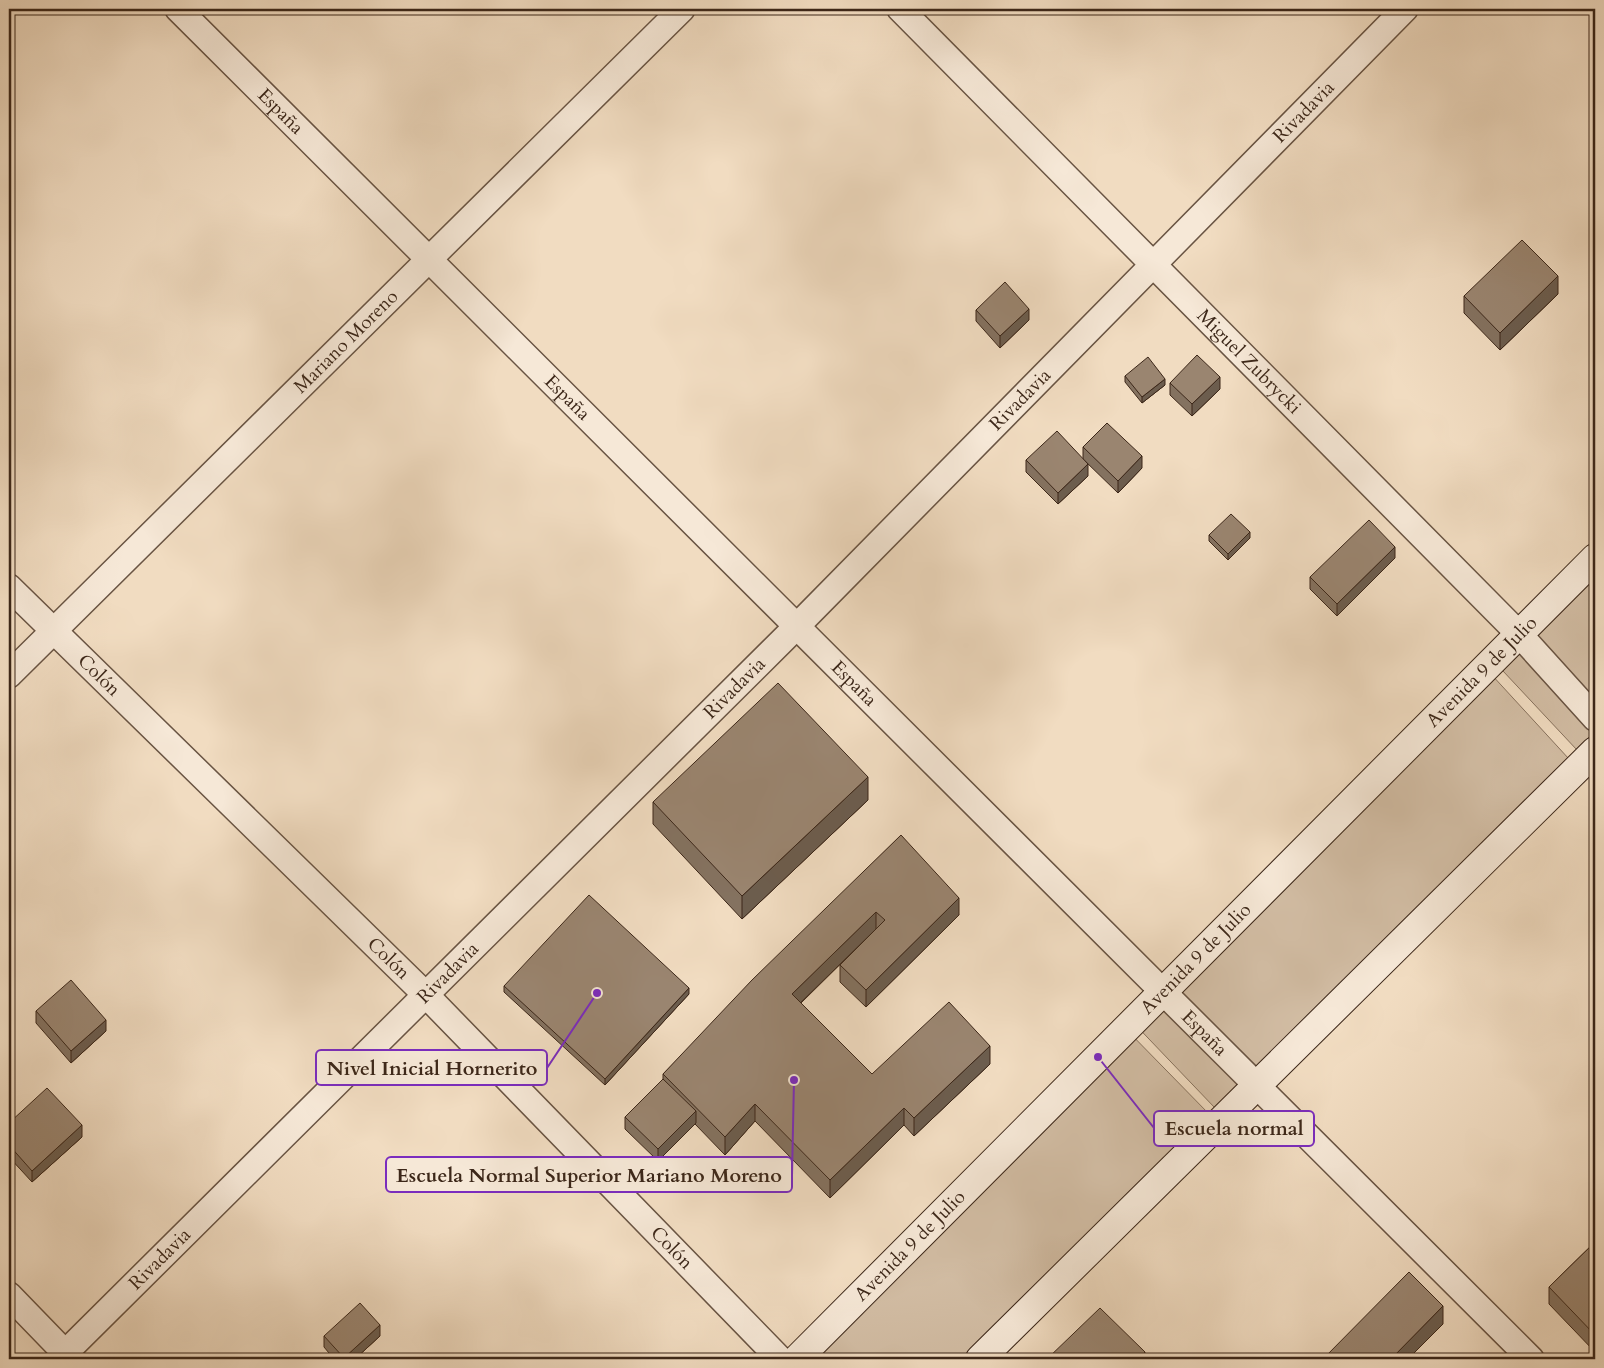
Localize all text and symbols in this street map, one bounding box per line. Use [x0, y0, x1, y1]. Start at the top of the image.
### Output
street label: Rivadavia [1267, 75, 1340, 149]
street label: España [252, 83, 309, 140]
street label: Mariano Moreno [288, 284, 404, 399]
street label: Miguel Zubrycki [1191, 303, 1307, 420]
street label: Rivadavia [983, 363, 1057, 436]
street label: España [539, 369, 596, 426]
street label: Avenida 9 de Julio [1420, 610, 1543, 733]
street label: Colón [72, 648, 126, 702]
street label: Rivadavia [698, 651, 771, 725]
street label: España [825, 655, 883, 712]
street label: Avenida 9 de Julio [1135, 897, 1257, 1020]
street label: Colón [361, 931, 416, 986]
street label: Rivadavia [411, 936, 485, 1009]
street label: España [1176, 1004, 1233, 1062]
callout: Nivel Inicial Hornerito [316, 1050, 547, 1085]
text: Nivel Inicial Hornerito [327, 1055, 537, 1082]
callout: Escuela normal [1154, 1111, 1314, 1146]
text: Escuela normal [1164, 1115, 1304, 1142]
callout: Escuela Normal Superior Mariano Moreno [386, 1157, 792, 1192]
text: Escuela Normal Superior Mariano Moreno [396, 1162, 782, 1189]
street label: Avenida 9 de Julio [849, 1184, 971, 1307]
street label: Colón [645, 1221, 699, 1275]
street label: Rivadavia [123, 1222, 197, 1296]

